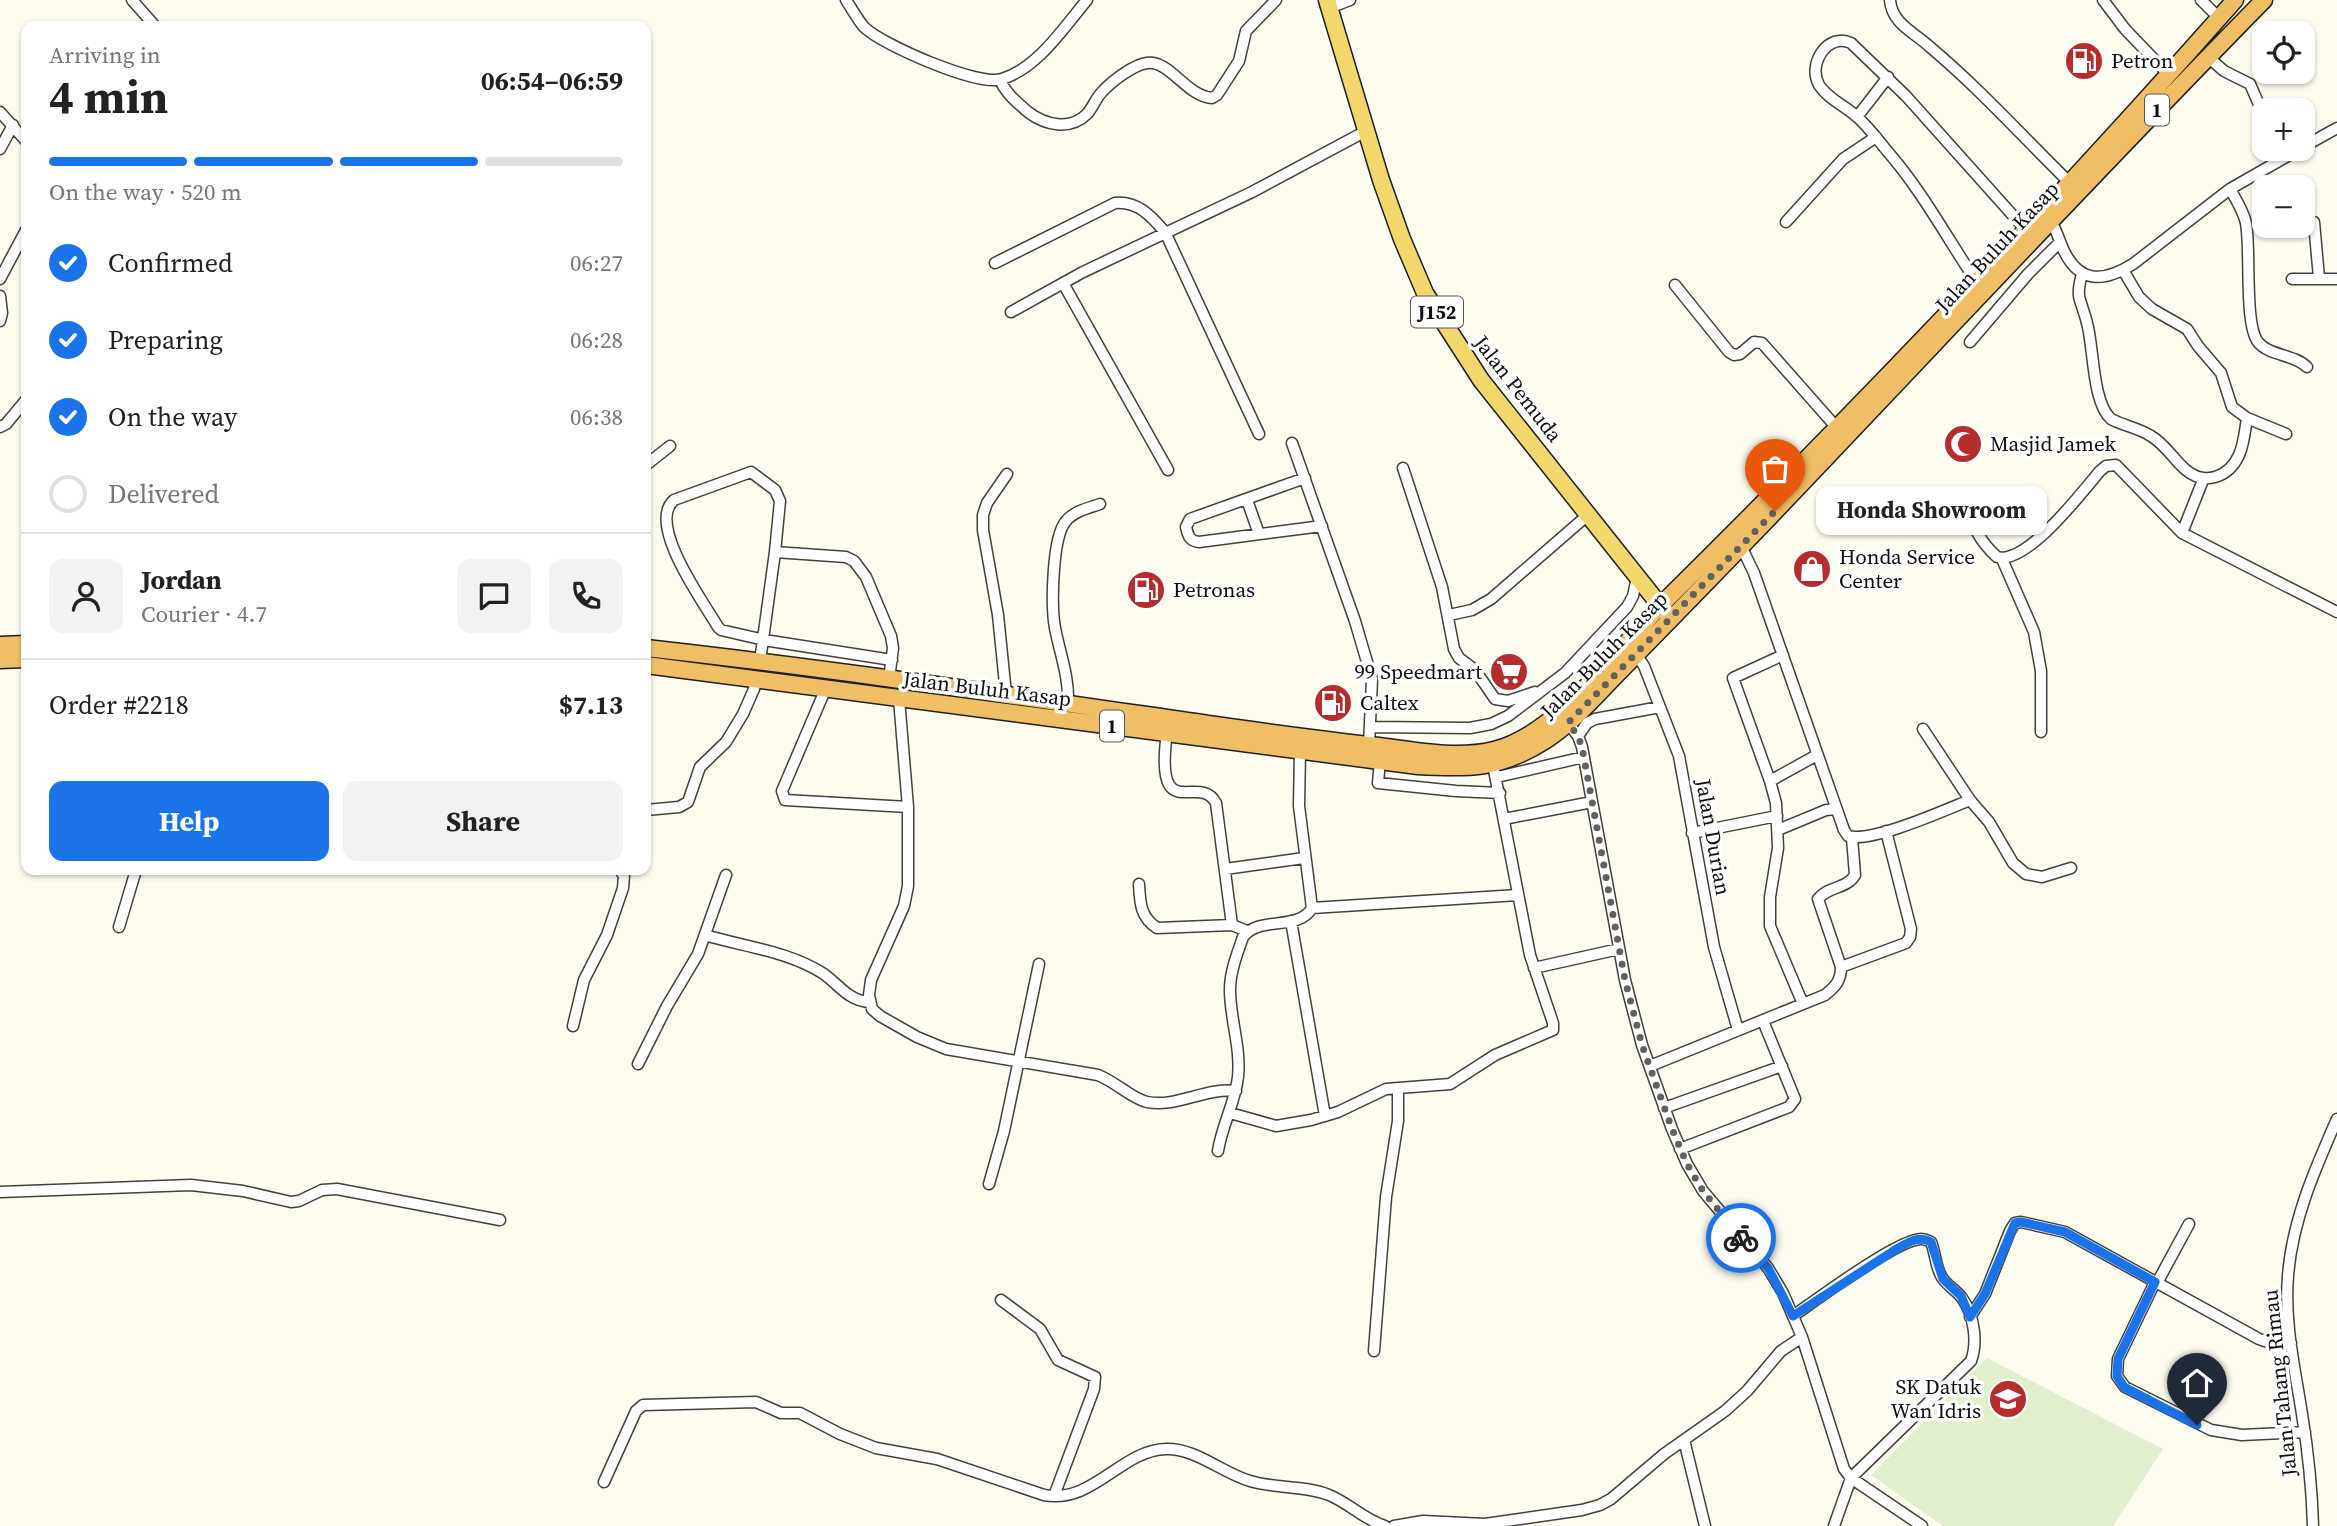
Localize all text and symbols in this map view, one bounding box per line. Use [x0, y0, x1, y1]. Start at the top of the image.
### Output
map controls [2252, 21, 2315, 238]
button: locate [2252, 21, 2315, 84]
text: Arriving in [49, 39, 161, 71]
fuel station icon: Petron [2063, 40, 2105, 82]
place label: Petron [2111, 46, 2174, 75]
text: 06:54–06:59 [481, 63, 623, 99]
text: 4 min [49, 65, 168, 128]
road number: 1 [2145, 94, 2169, 125]
button: + [2252, 98, 2315, 161]
street label: Jalan Buluh Kasap [1928, 175, 2065, 319]
button: − [2252, 175, 2315, 238]
text: On the way · 520 m [49, 176, 242, 208]
icon: check [49, 244, 87, 282]
text: Confirmed [108, 245, 233, 281]
text: 06:27 [570, 247, 623, 279]
road number: J152 [1411, 296, 1463, 328]
icon: check [49, 321, 87, 359]
text: Preparing [108, 322, 223, 358]
text: 06:28 [570, 324, 623, 356]
street label: Jalan Pemuda [1467, 328, 1569, 448]
icon: check [49, 398, 87, 436]
text: On the way [108, 399, 237, 435]
text: 06:38 [570, 401, 623, 433]
mosque icon: Masjid Jamek [1942, 423, 1984, 465]
place label: Masjid Jamek [1990, 429, 2117, 458]
pin [1745, 439, 1805, 511]
icon: bag [1756, 450, 1794, 488]
text: Delivered [108, 476, 219, 512]
callout: Honda Showroom [1817, 486, 2048, 536]
text: Honda Showroom [1837, 494, 2026, 526]
place label: Honda Service Center [1839, 542, 1975, 595]
shop icon: Honda Service Center [1791, 548, 1833, 590]
button: person [49, 559, 123, 633]
button: chat [457, 559, 531, 633]
button: phone [549, 559, 623, 633]
text: Jordan [141, 562, 222, 598]
fuel station icon: Petronas [1125, 569, 1167, 611]
place label: Petronas [1173, 575, 1255, 604]
street label: Jalan Buluh Kasap [1533, 585, 1674, 725]
text: Courier · 4.7 [141, 598, 267, 630]
supermarket icon: 99 Speedmart [1488, 651, 1530, 693]
place label: 99 Speedmart [1354, 657, 1482, 686]
street label: Jalan Buluh Kasap [900, 664, 1073, 713]
fuel station icon: Caltex [1312, 682, 1354, 724]
text: Order #2218 [49, 687, 189, 723]
text: $7.13 [559, 687, 623, 723]
place label: Caltex [1360, 688, 1419, 717]
road number: 1 [1100, 710, 1124, 741]
street label: Jalan Durian [1689, 775, 1738, 898]
button: Help [49, 781, 329, 861]
button: Share [343, 781, 623, 861]
courier [1706, 1203, 1776, 1273]
icon: bike [1722, 1219, 1760, 1257]
street label: Jalan Tahang Rimau [2255, 1288, 2304, 1479]
pin [2167, 1353, 2227, 1425]
icon: home [2178, 1364, 2216, 1402]
place label: SK Datuk Wan Idris [1891, 1372, 1981, 1425]
school or university icon: SK Datuk Wan Idris [1987, 1378, 2029, 1420]

